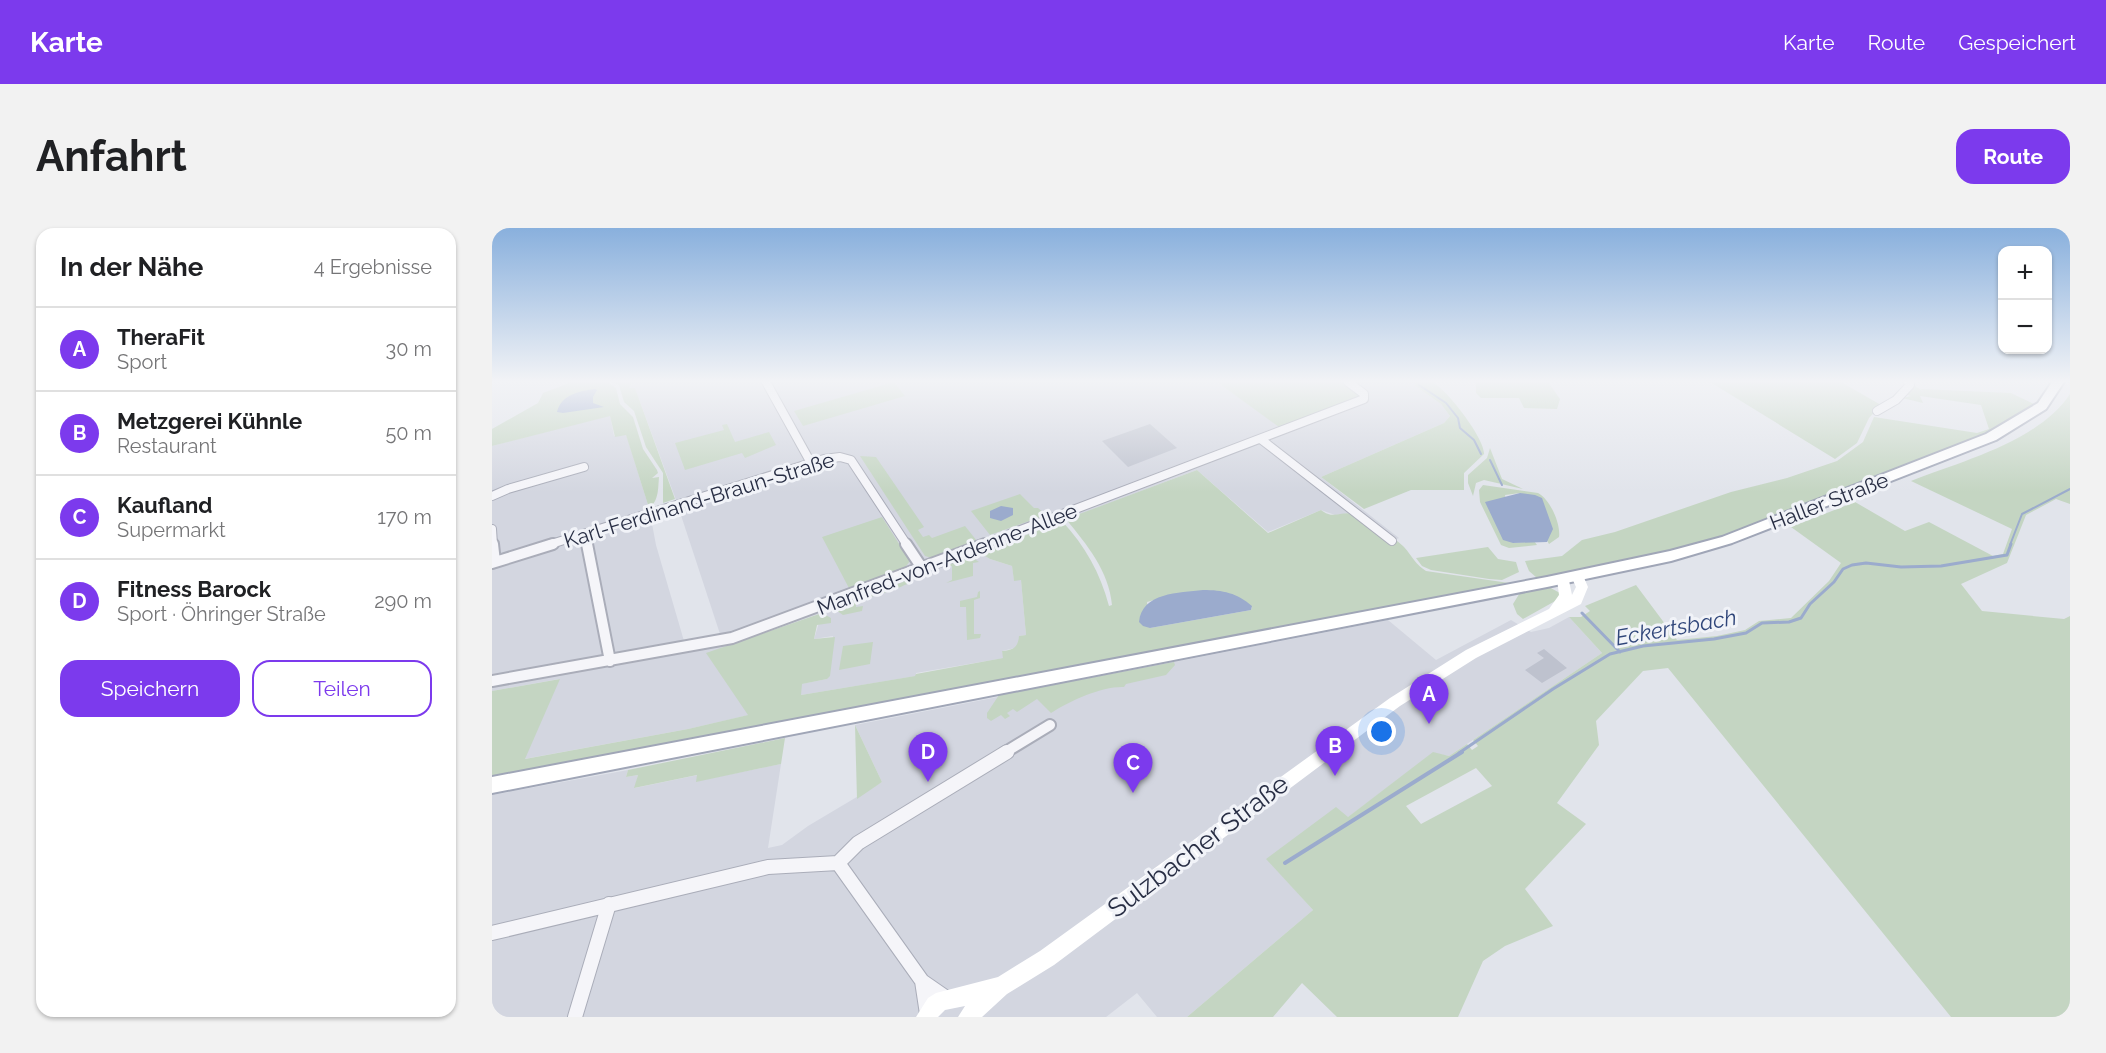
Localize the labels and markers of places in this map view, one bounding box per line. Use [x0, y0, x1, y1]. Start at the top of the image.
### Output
pin: A [1410, 674, 1448, 724]
pin: B [1316, 726, 1354, 776]
pin: D [908, 732, 948, 782]
pin: C [1114, 744, 1152, 793]

